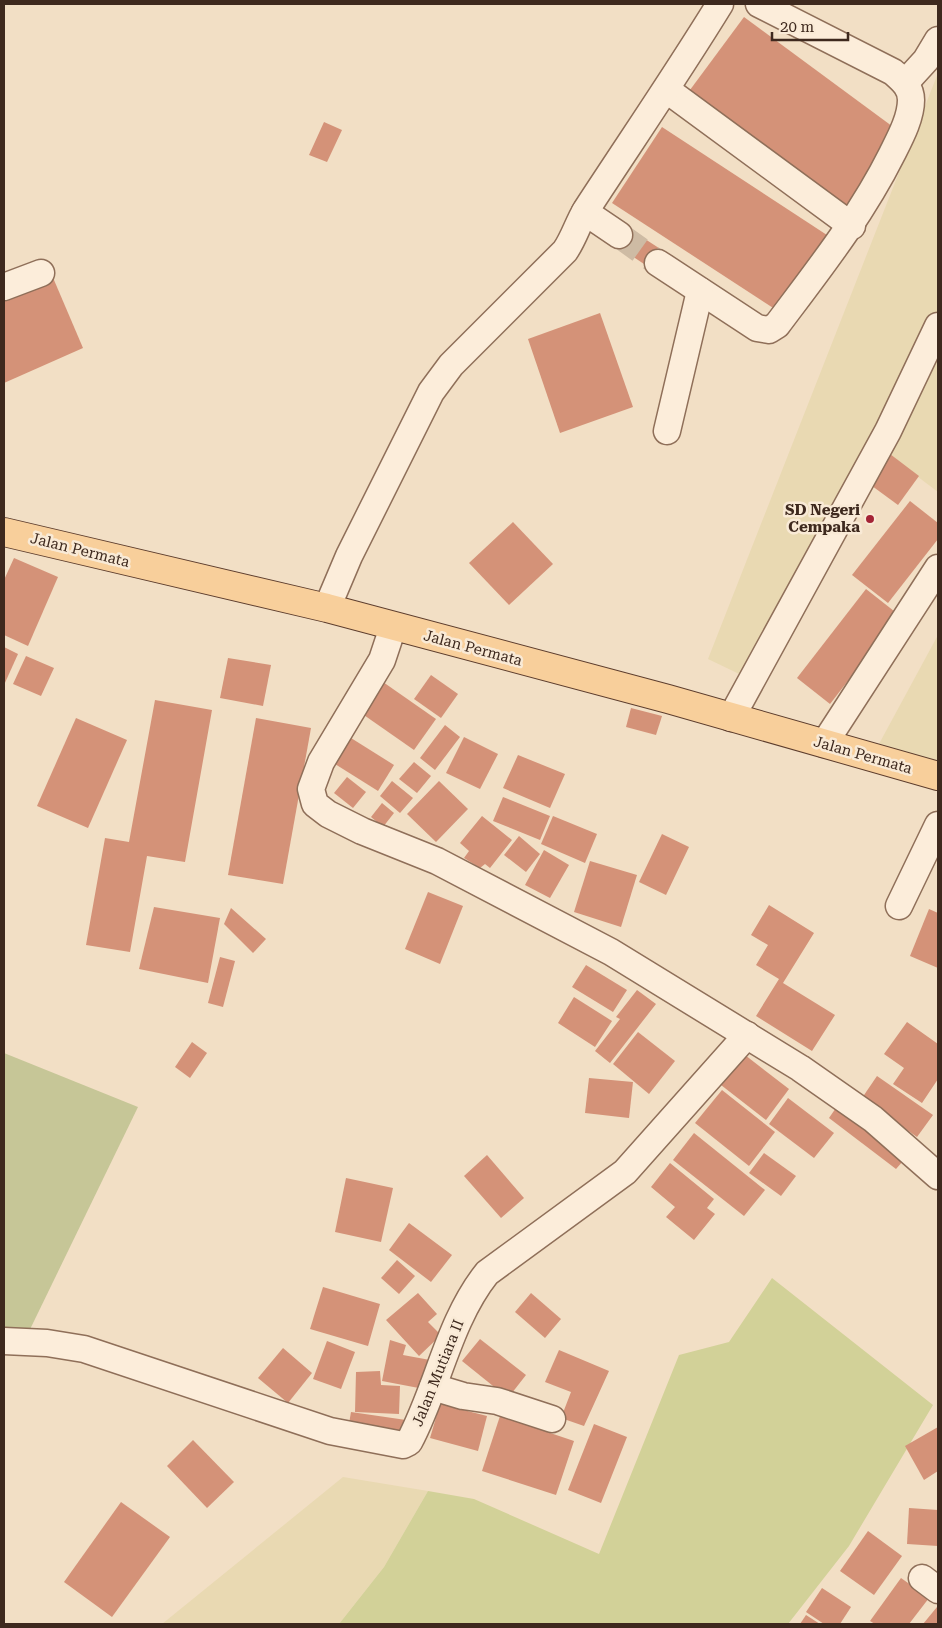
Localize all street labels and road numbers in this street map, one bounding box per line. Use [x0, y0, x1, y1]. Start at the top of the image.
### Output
street label: Jalan Permata [29, 529, 131, 571]
street label: Jalan Permata [422, 626, 524, 670]
street label: Jalan Permata [812, 732, 914, 778]
street label: Jalan Mutiara II [408, 1317, 468, 1429]

